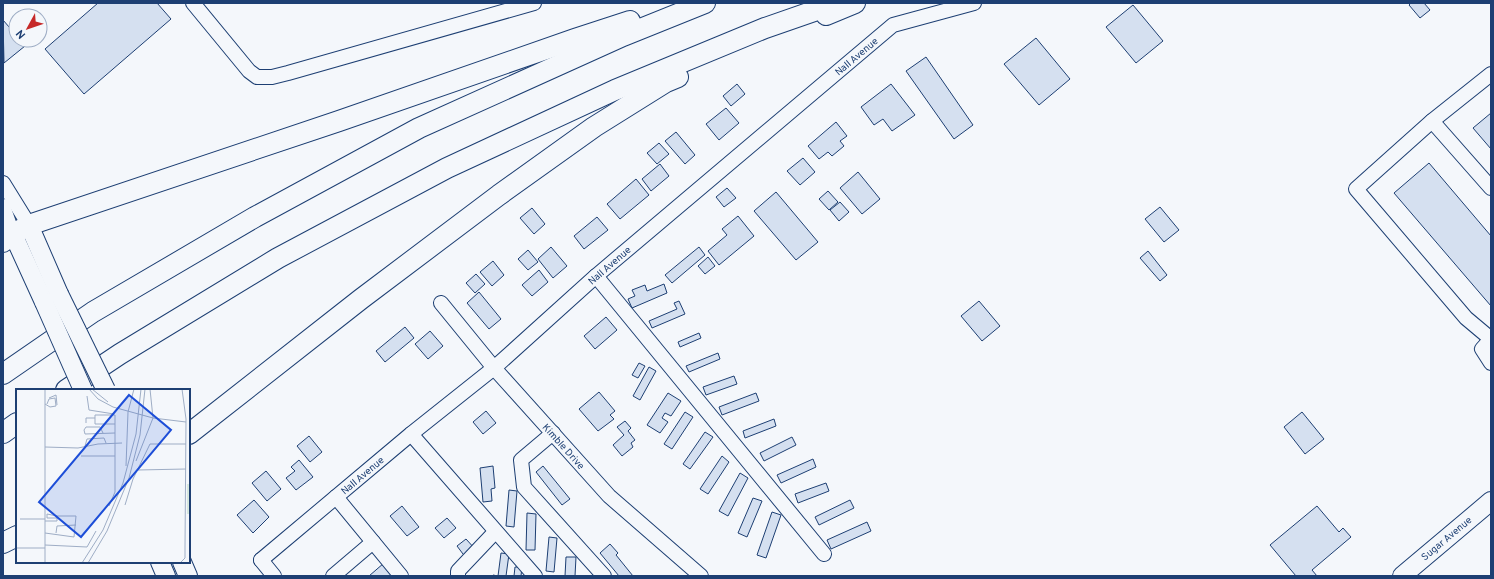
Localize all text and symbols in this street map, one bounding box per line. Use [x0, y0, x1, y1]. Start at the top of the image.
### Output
north arrow [8, 8, 48, 48]
text: N [13, 26, 29, 41]
street label: Nall Avenue [833, 35, 881, 79]
street label: Nall Avenue [586, 244, 634, 288]
inset map [16, 389, 190, 563]
street label: Kimble Drive [539, 421, 587, 473]
street label: Nall Avenue [339, 454, 387, 498]
street label: Sugar Avenue [1419, 514, 1475, 564]

